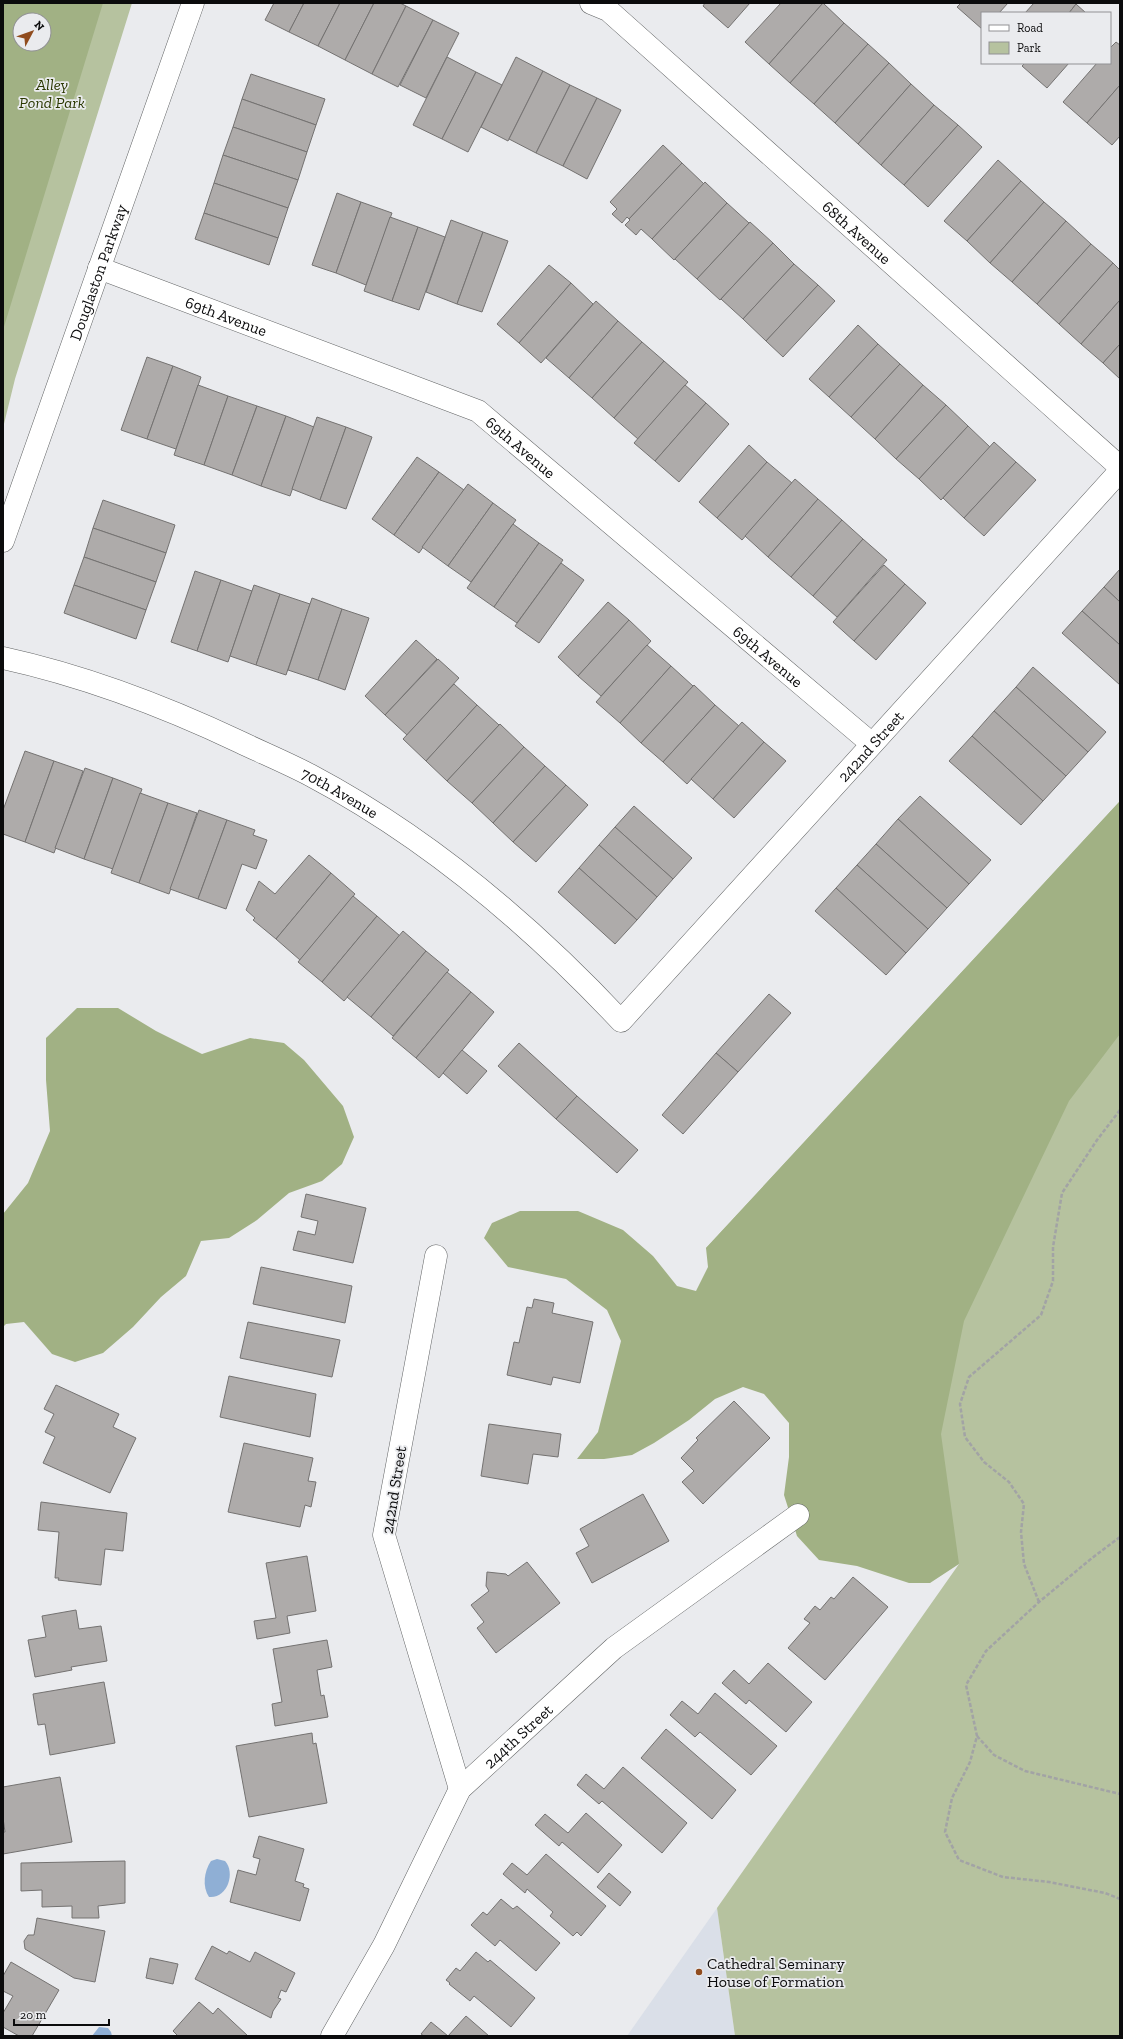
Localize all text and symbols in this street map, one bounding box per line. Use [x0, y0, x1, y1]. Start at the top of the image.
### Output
north arrow [12, 12, 52, 52]
legend [981, 12, 1111, 64]
text: N [32, 18, 47, 34]
text: Road [1017, 21, 1043, 35]
text: Park [1017, 41, 1042, 55]
park label: Alley Pond Park [19, 75, 85, 112]
street label: 68th Avenue [819, 197, 895, 268]
street label: Douglaston Parkway [65, 201, 131, 343]
street label: 69th Avenue [183, 292, 270, 340]
street label: 69th Avenue [482, 412, 560, 482]
street label: 69th Avenue [729, 621, 807, 691]
street label: 242nd Street [834, 707, 907, 785]
street label: 70th Avenue [298, 763, 382, 822]
street label: 242nd Street [378, 1445, 410, 1535]
street label: 244th Street [480, 1700, 556, 1772]
place label: Cathedral Seminary House of Formation [707, 1954, 846, 1991]
marker: Cathedral Seminary House of Formation [694, 1967, 704, 1977]
scale bar [14, 2001, 109, 2027]
text: 20 m [20, 2008, 47, 2022]

